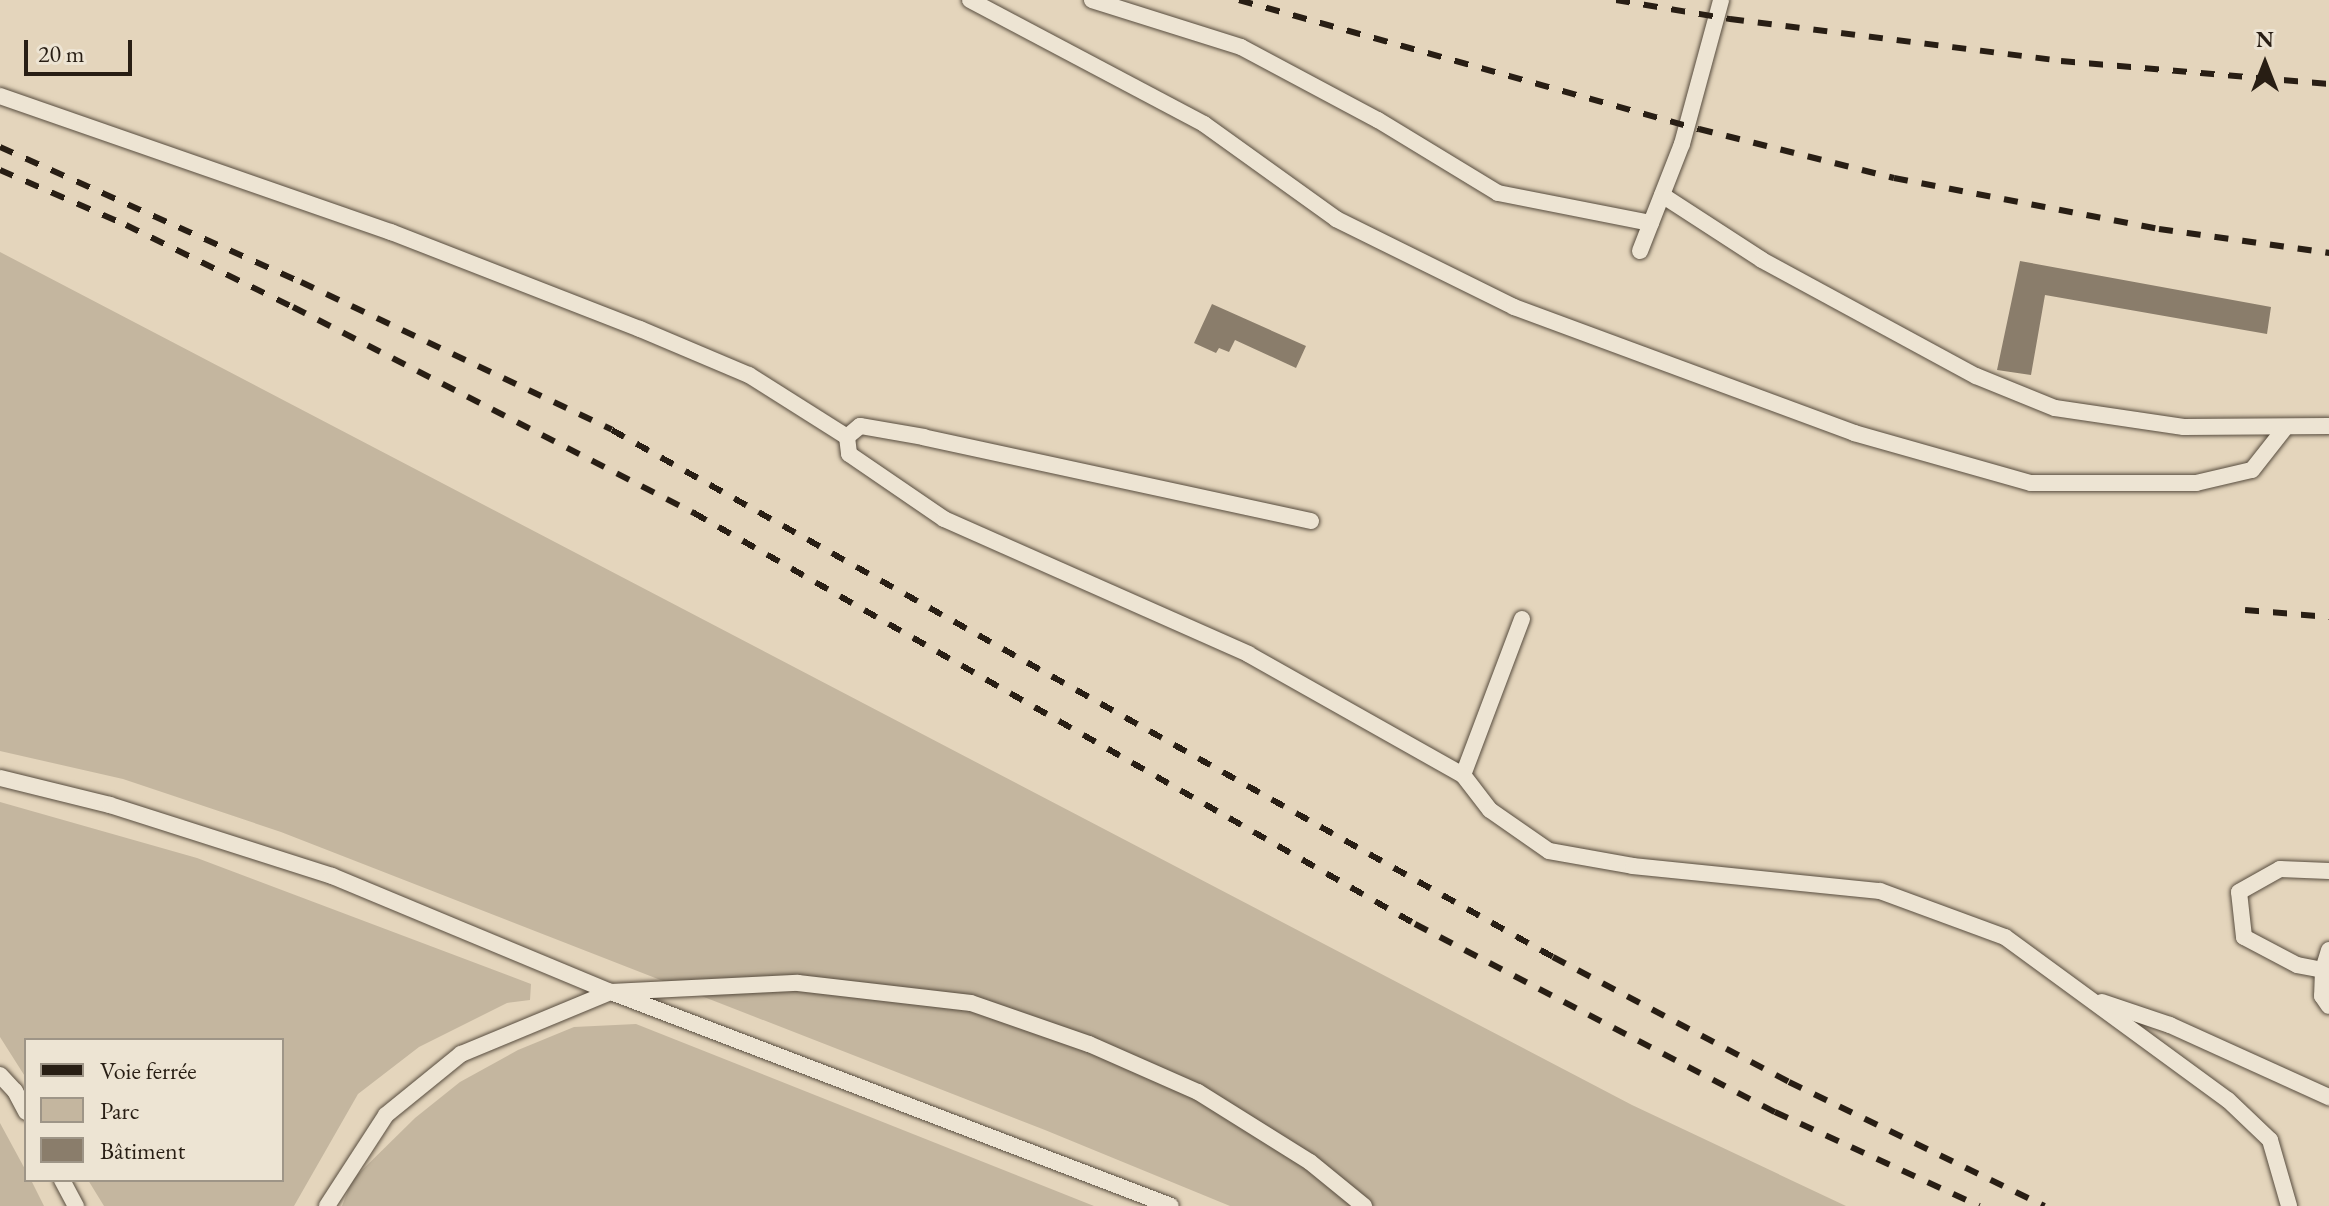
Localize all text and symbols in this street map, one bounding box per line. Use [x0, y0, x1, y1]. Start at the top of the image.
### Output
scale bar [28, 24, 136, 74]
north arrow [2225, 24, 2305, 104]
text: N [2256, 25, 2274, 54]
text: 20 m [38, 38, 85, 69]
legend [24, 1038, 284, 1182]
text: Voie ferrée [100, 1055, 197, 1086]
text: Parc [100, 1095, 139, 1126]
text: Bâtiment [100, 1135, 185, 1166]

